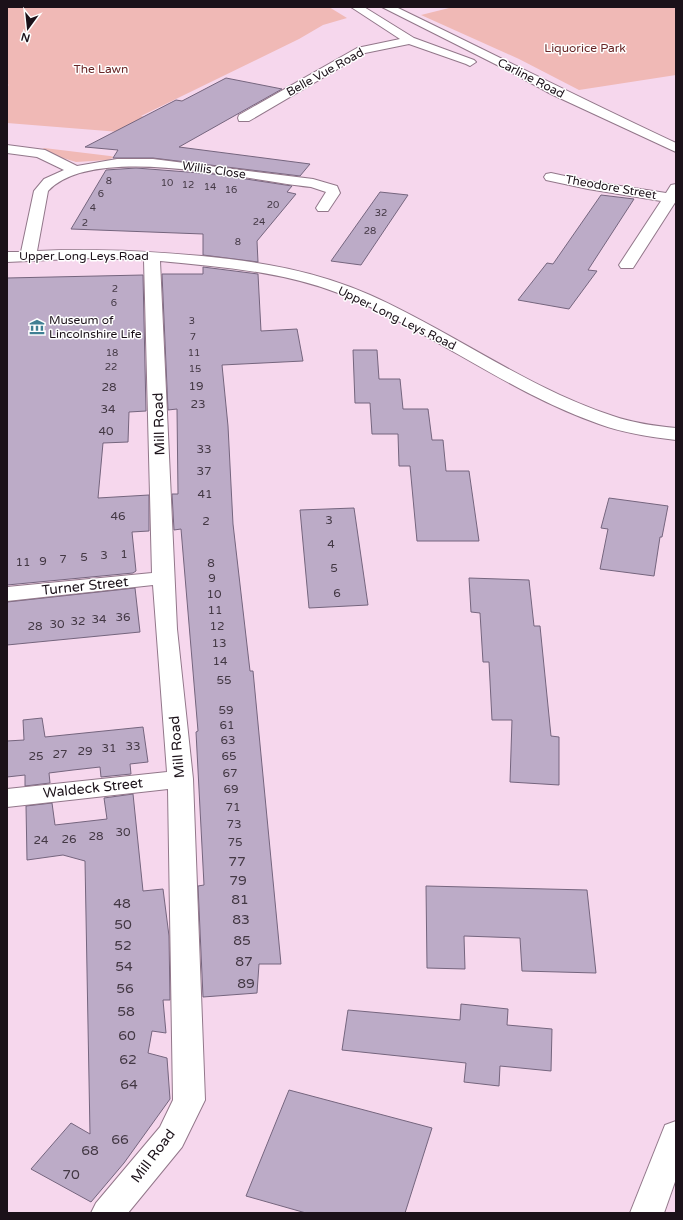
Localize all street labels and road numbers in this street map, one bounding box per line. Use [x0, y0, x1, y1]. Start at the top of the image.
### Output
street label: Belle Vue Road [284, 45, 366, 99]
street label: Carline Road [495, 55, 567, 101]
street label: Willis Close [181, 159, 247, 181]
street label: Theodore Street [564, 172, 658, 202]
street label: Upper Long Leys Road [19, 249, 149, 263]
street label: Upper Long Leys Road [336, 283, 458, 353]
street label: Mill Road [149, 392, 169, 456]
street label: Turner Street [41, 573, 130, 599]
street label: Mill Road [166, 715, 188, 779]
street label: Waldeck Street [42, 774, 144, 802]
street label: Mill Road [127, 1126, 179, 1186]

